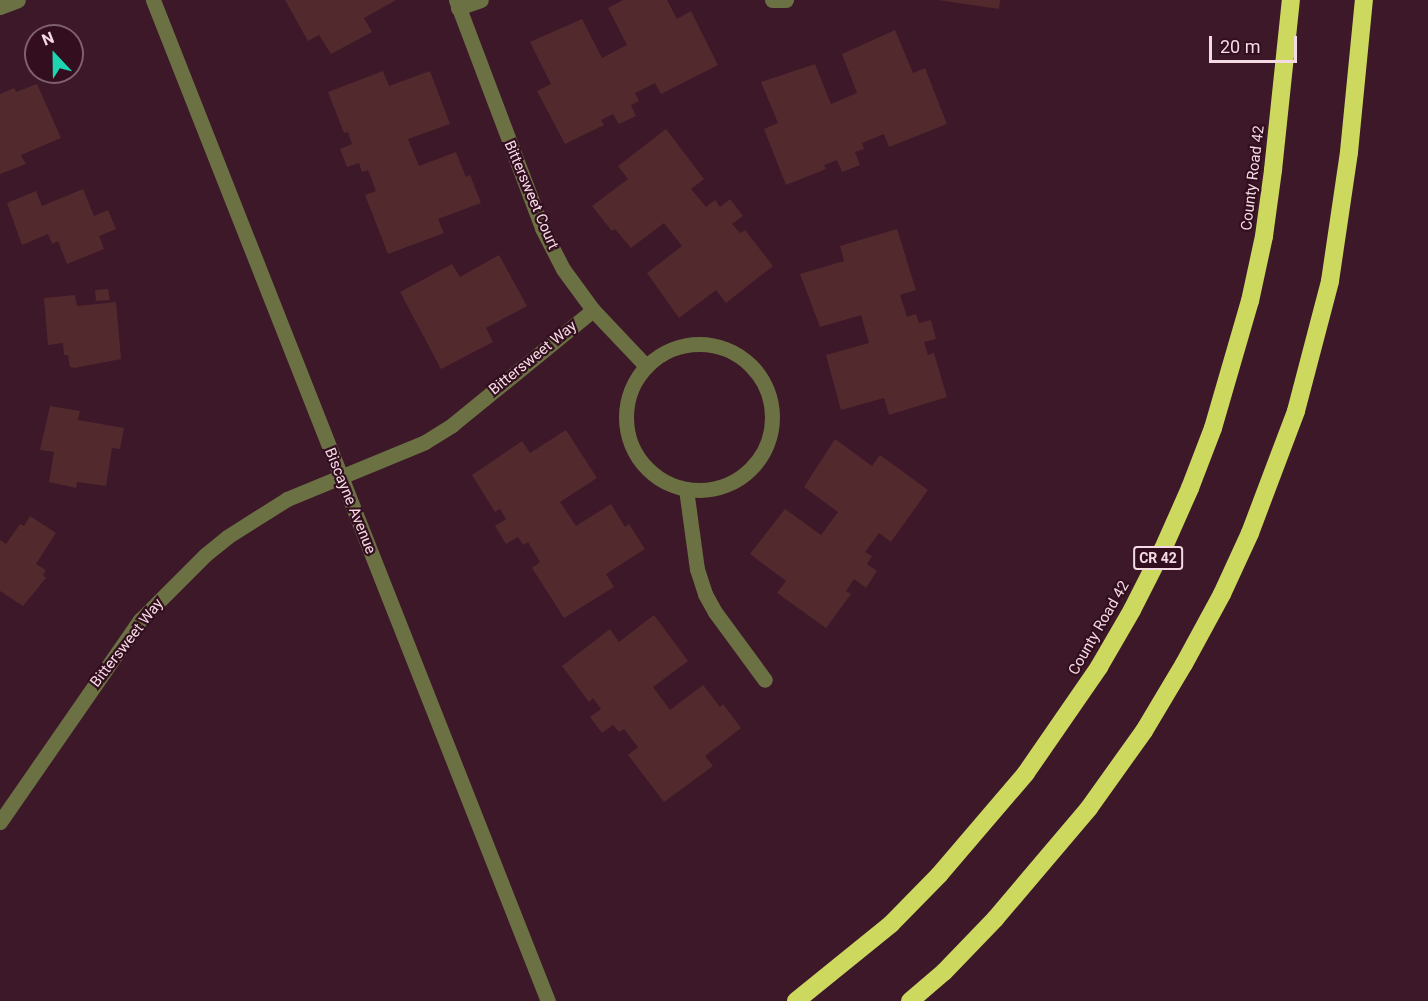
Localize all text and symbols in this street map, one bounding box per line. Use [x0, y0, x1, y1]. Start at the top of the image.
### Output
north arrow [24, 24, 84, 84]
scale bar [1212, 24, 1300, 62]
text: N [39, 28, 57, 50]
text: 20 m [1220, 36, 1260, 57]
street label: County Road 42 [1238, 125, 1268, 231]
street label: Bittersweet Court [500, 138, 562, 252]
street label: Bittersweet Way [486, 317, 580, 399]
street label: Biscayne Avenue [321, 445, 379, 557]
road number: CR 42 [1132, 547, 1184, 569]
street label: County Road 42 [1065, 578, 1133, 678]
street label: Bittersweet Way [87, 595, 167, 691]

